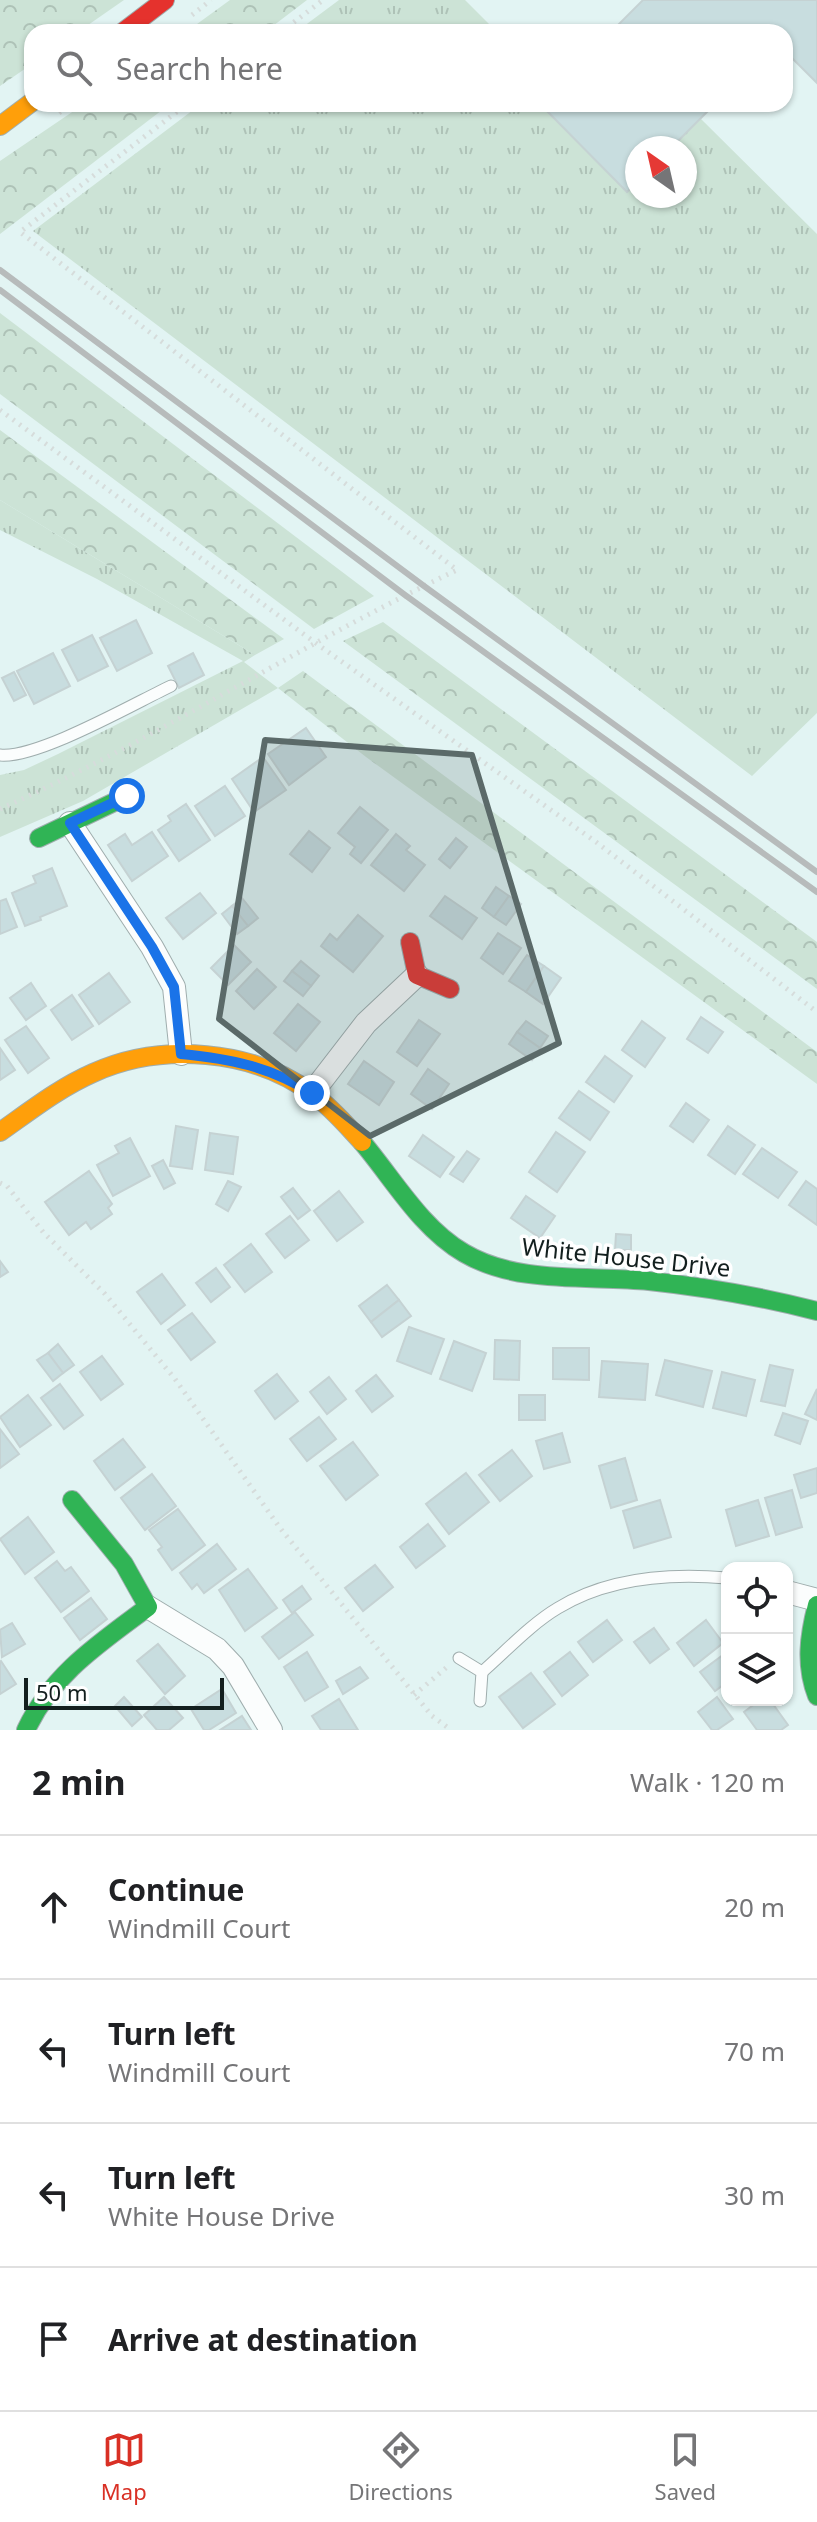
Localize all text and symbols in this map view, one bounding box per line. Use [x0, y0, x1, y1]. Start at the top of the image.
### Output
search box [24, 24, 793, 112]
icon: search [52, 46, 96, 90]
text: Search here [116, 48, 283, 89]
north arrow [625, 136, 697, 208]
route start [109, 778, 145, 814]
route end [294, 1075, 330, 1111]
street label: White House Drive [520, 1229, 732, 1284]
map controls [721, 1562, 793, 1706]
button: locate [721, 1562, 793, 1634]
button: layers [721, 1634, 793, 1706]
scale bar [24, 1674, 224, 1710]
text: 50 m [36, 1677, 87, 1707]
text: 2 min [32, 1759, 126, 1805]
text: Walk · 120 m [630, 1764, 785, 1800]
text: Continue [108, 1869, 244, 1910]
icon: ahead [32, 1885, 76, 1929]
text: 20 m [724, 1889, 785, 1925]
text: Windmill Court [108, 1910, 291, 1946]
text: Turn left [108, 2013, 236, 2054]
icon: left [32, 2029, 76, 2073]
text: 70 m [724, 2033, 785, 2069]
text: Windmill Court [108, 2054, 291, 2090]
text: Turn left [108, 2157, 236, 2198]
icon: left [32, 2173, 76, 2217]
text: 30 m [724, 2177, 785, 2213]
text: White House Drive [108, 2198, 335, 2234]
icon: arrive [32, 2317, 76, 2361]
text: Arrive at destination [108, 2319, 418, 2360]
tab: Map [101, 2428, 147, 2506]
tab: Directions [348, 2428, 453, 2506]
tab: Saved [655, 2428, 716, 2506]

